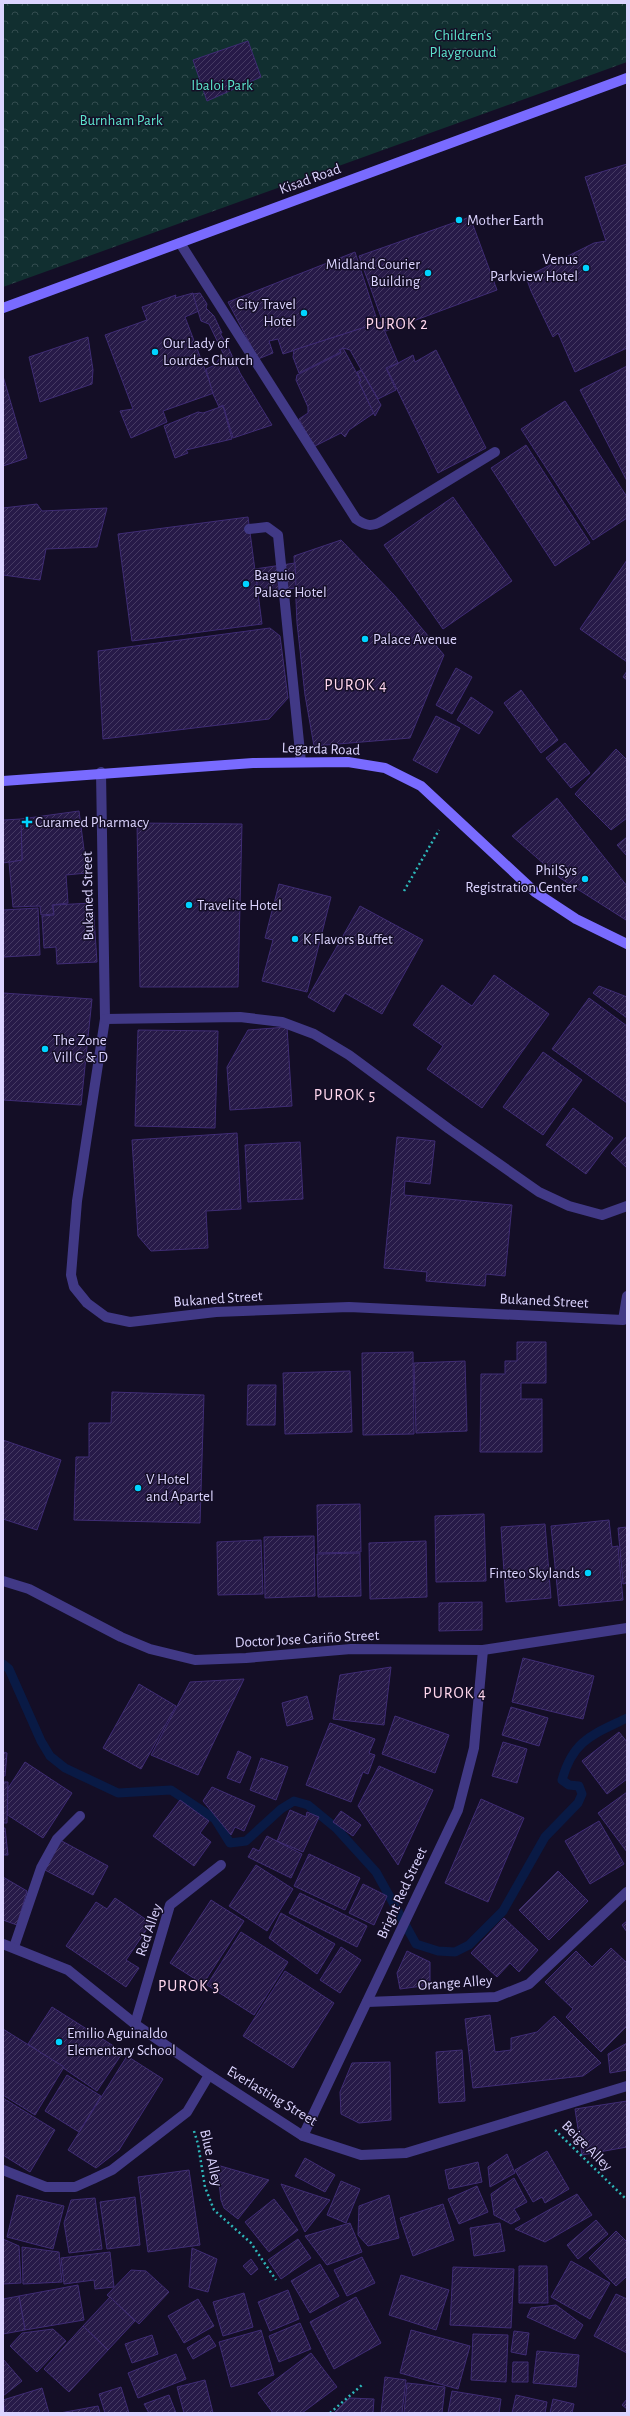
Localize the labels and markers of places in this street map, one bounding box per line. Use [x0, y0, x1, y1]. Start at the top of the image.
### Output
place label: Mother Earth [467, 213, 544, 228]
marker: Mother Earth [454, 215, 464, 225]
place label: Venus Parkview Hotel [490, 252, 578, 284]
place label: Midland Courier Building [326, 257, 421, 289]
marker: Venus Parkview Hotel [581, 263, 591, 273]
marker: Midland Courier Building [423, 268, 433, 278]
place label: City Travel Hotel [236, 297, 296, 329]
marker: City Travel Hotel [299, 308, 309, 318]
place label: Our Lady of Lourdes Church [163, 336, 253, 368]
marker: Our Lady of Lourdes Church [150, 347, 160, 357]
place label: Baguio Palace Hotel [254, 568, 327, 600]
marker: Baguio Palace Hotel [241, 579, 251, 589]
place label: Palace Avenue [373, 632, 457, 647]
marker: Palace Avenue [360, 634, 370, 644]
place label: Curamed Pharmacy [35, 815, 150, 830]
marker: Curamed Pharmacy [22, 817, 32, 827]
place label: PhilSys Registration Center [465, 863, 577, 895]
marker: PhilSys Registration Center [580, 874, 590, 884]
place label: Travelite Hotel [197, 898, 282, 913]
marker: Travelite Hotel [184, 900, 194, 910]
place label: K Flavors Buffet [303, 932, 393, 947]
marker: K Flavors Buffet [290, 934, 300, 944]
place label: The Zone Vill C & D [53, 1033, 108, 1065]
marker: The Zone Vill C & D [40, 1044, 50, 1054]
place label: V Hotel and Apartel [146, 1472, 214, 1504]
marker: V Hotel and Apartel [133, 1483, 143, 1493]
place label: Finteo Skylands [489, 1566, 580, 1581]
marker: Finteo Skylands [583, 1568, 593, 1578]
place label: Emilio Aguinaldo Elementary School [67, 2026, 176, 2058]
marker: Emilio Aguinaldo Elementary School [54, 2037, 64, 2047]

